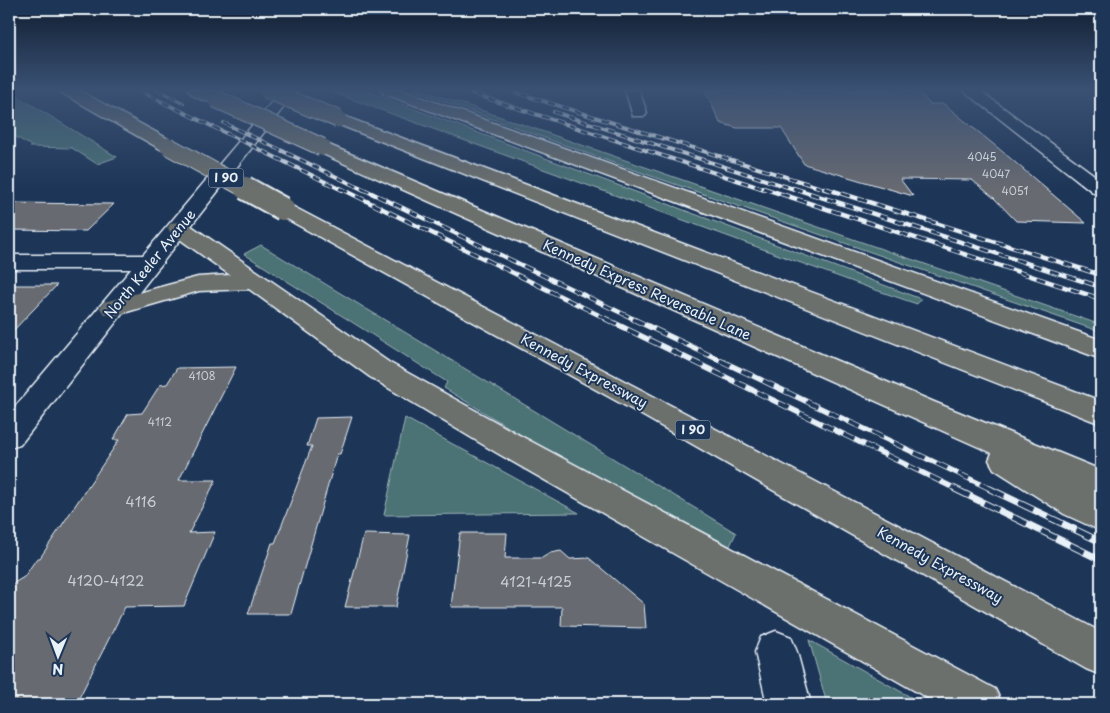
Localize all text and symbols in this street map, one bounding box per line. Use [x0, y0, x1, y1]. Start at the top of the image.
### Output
house number: 4045 [967, 148, 997, 165]
house number: 4047 [982, 165, 1010, 182]
road number: I 90 [208, 168, 244, 188]
house number: 4051 [1002, 182, 1029, 199]
street label: North Keeler Avenue [99, 204, 201, 323]
street label: Kennedy Express Reversable Lane [540, 234, 755, 345]
street label: Kennedy Expressway [517, 328, 651, 413]
house number: 4108 [188, 367, 216, 384]
house number: 4112 [148, 413, 172, 430]
road number: I 90 [676, 420, 710, 440]
house number: 4116 [126, 491, 157, 512]
street label: Kennedy Expressway [874, 521, 1007, 608]
house number: 4120-4122 [68, 570, 144, 591]
house number: 4121-4125 [500, 571, 572, 592]
north arrow [32, 630, 82, 680]
text: N [52, 659, 63, 680]

